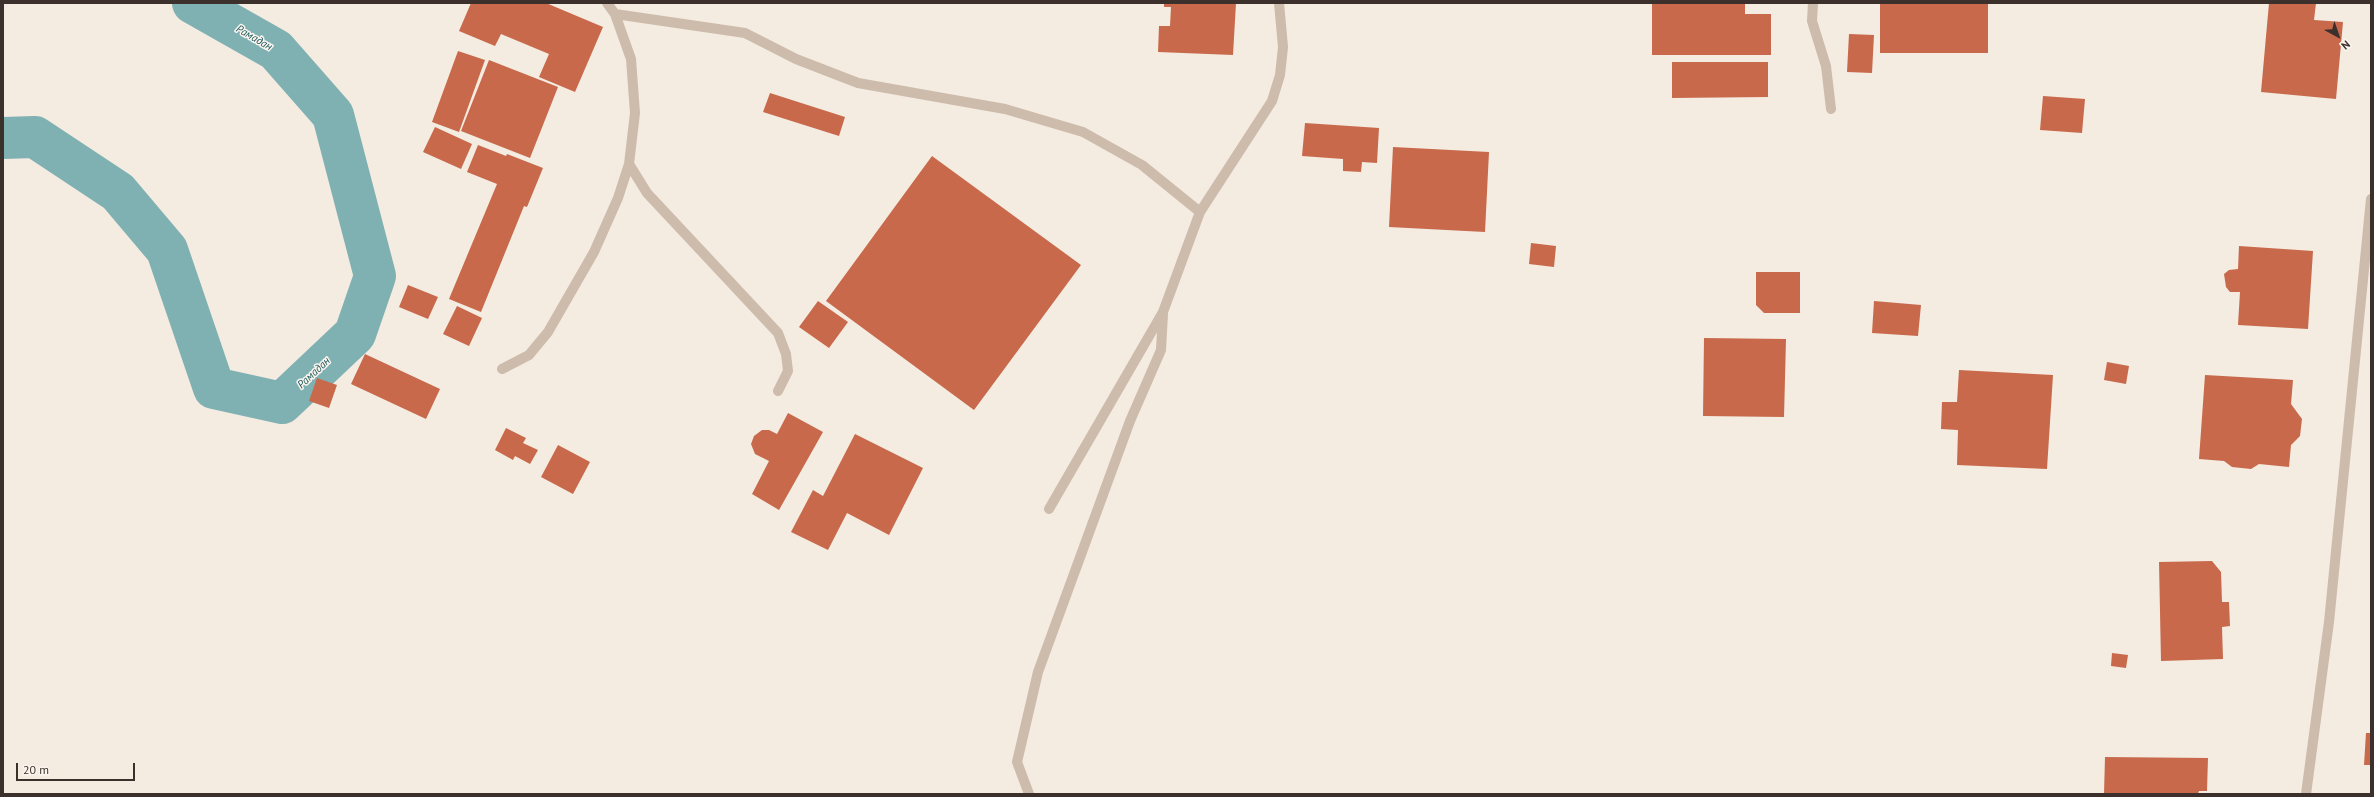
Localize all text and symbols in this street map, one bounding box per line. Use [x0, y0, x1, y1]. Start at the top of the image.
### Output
north arrow [2318, 16, 2358, 56]
water label: Рамадан [233, 22, 275, 54]
text: N [2338, 38, 2353, 53]
water label: Рамадан [295, 355, 333, 391]
scale bar [18, 755, 137, 781]
text: 20 m [23, 762, 49, 777]

